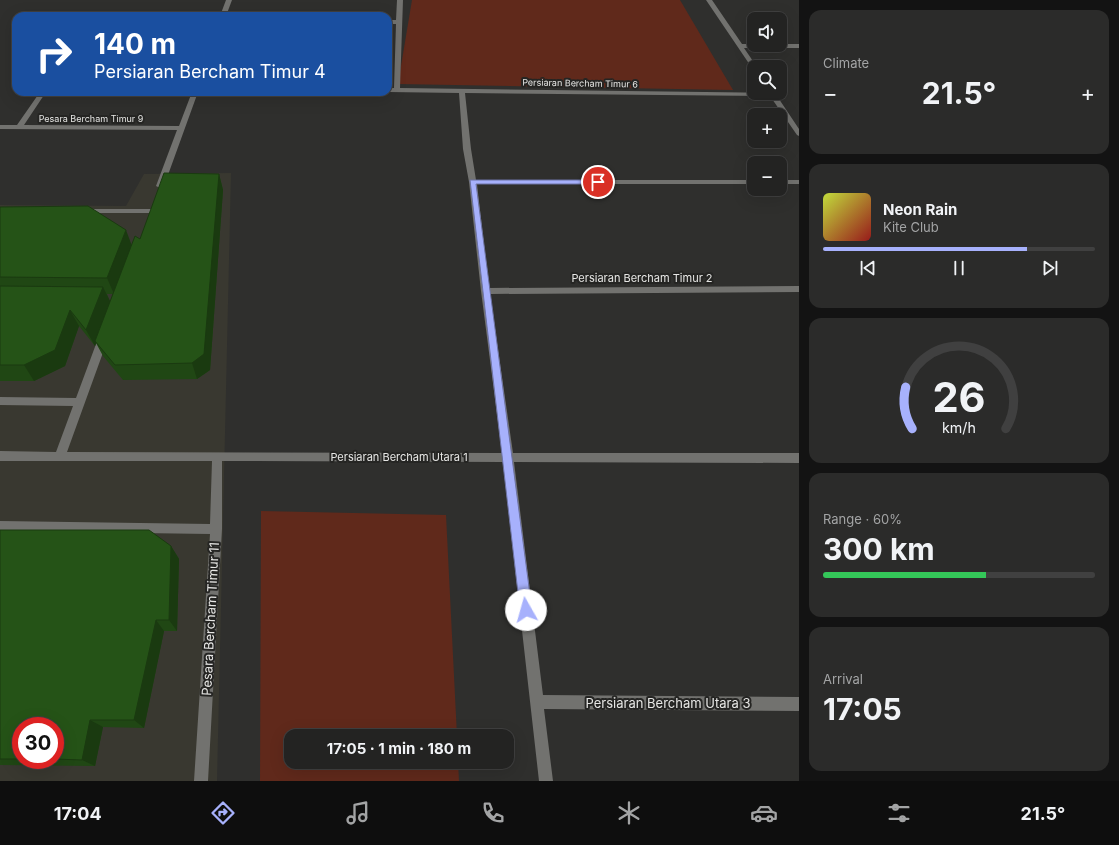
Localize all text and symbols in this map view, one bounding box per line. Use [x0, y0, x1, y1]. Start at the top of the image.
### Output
map controls [747, 12, 787, 196]
button: sound [747, 12, 787, 52]
text: 140 m [94, 27, 176, 61]
icon: right [28, 28, 80, 80]
text: Climate [823, 55, 869, 71]
button: search [747, 60, 787, 100]
text: Persiaran Bercham Timur 4 [94, 61, 326, 82]
text: 21.5° [922, 75, 996, 111]
street label: Persiaran Bercham Timur 6 [522, 76, 638, 90]
text: − [823, 80, 838, 106]
text: + [1080, 80, 1095, 106]
button: + [747, 108, 787, 148]
street label: Pesara Bercham Timur 9 [39, 113, 144, 124]
button: − [747, 156, 787, 196]
pin [581, 165, 615, 199]
icon: arrive [587, 171, 609, 193]
text: Neon Rain [883, 200, 957, 219]
text: Kite Club [883, 219, 939, 235]
icon: previous [857, 257, 879, 279]
icon: pause [948, 257, 970, 279]
icon: next [1039, 257, 1061, 279]
street label: Persiaran Bercham Timur 2 [571, 271, 713, 285]
text: 26 [932, 371, 986, 421]
text: km/h [942, 418, 976, 435]
street label: Persiaran Bercham Utara 1 [330, 450, 468, 464]
text: Range · 60% [823, 511, 902, 527]
text: 300 km [823, 531, 935, 567]
street label: Pesara Bercham Timur 11 [198, 542, 222, 696]
position arrow [505, 589, 547, 631]
text: Arrival [823, 671, 863, 687]
text: 17:05 [823, 691, 902, 727]
street label: Persiaran Bercham Utara 3 [586, 695, 750, 711]
speed limit sign: 30 [12, 717, 64, 769]
text: 17:05 · 1 min · 180 m [327, 739, 471, 758]
icon: directions [209, 799, 237, 827]
icon: music [344, 799, 372, 827]
icon: phone [479, 799, 507, 827]
icon: climate [615, 799, 643, 827]
icon: car [750, 799, 778, 827]
icon: filters [885, 799, 913, 827]
text: 17:04 [54, 803, 102, 824]
text: 21.5° [1021, 803, 1065, 824]

